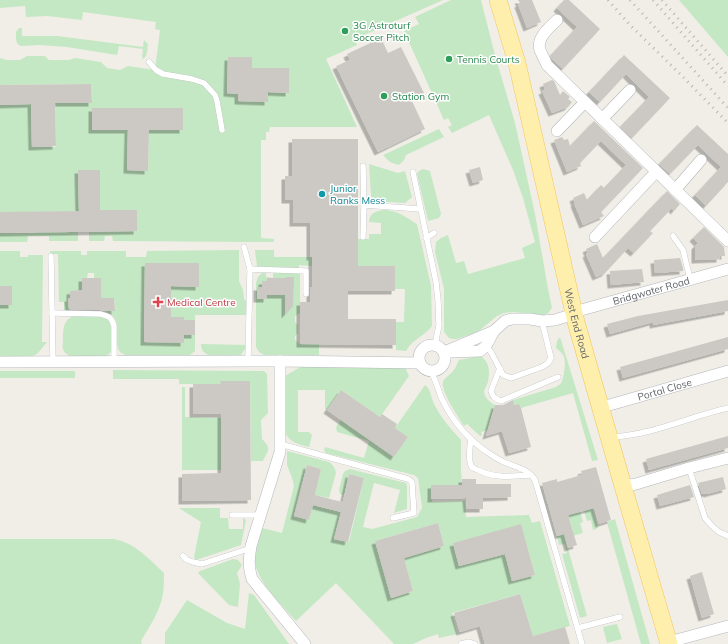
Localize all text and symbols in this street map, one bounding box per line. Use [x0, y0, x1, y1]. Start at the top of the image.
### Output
place label: 3G Astroturf Soccer Pitch [353, 19, 411, 44]
marker: 3G Astroturf Soccer Pitch [340, 26, 350, 36]
place label: Tennis Courts [457, 53, 520, 66]
marker: Tennis Courts [444, 54, 454, 64]
place label: Station Gym [392, 90, 449, 103]
marker: Station Gym [379, 91, 389, 101]
place label: Junior Ranks Mess [330, 182, 385, 207]
marker: Junior Ranks Mess [317, 189, 327, 199]
street label: Bridgwater Road [611, 274, 691, 307]
street label: West End Road [562, 287, 593, 360]
marker: Medical Centre [152, 296, 164, 308]
place label: Medical Centre [167, 296, 236, 309]
street label: Portal Close [636, 375, 693, 403]

